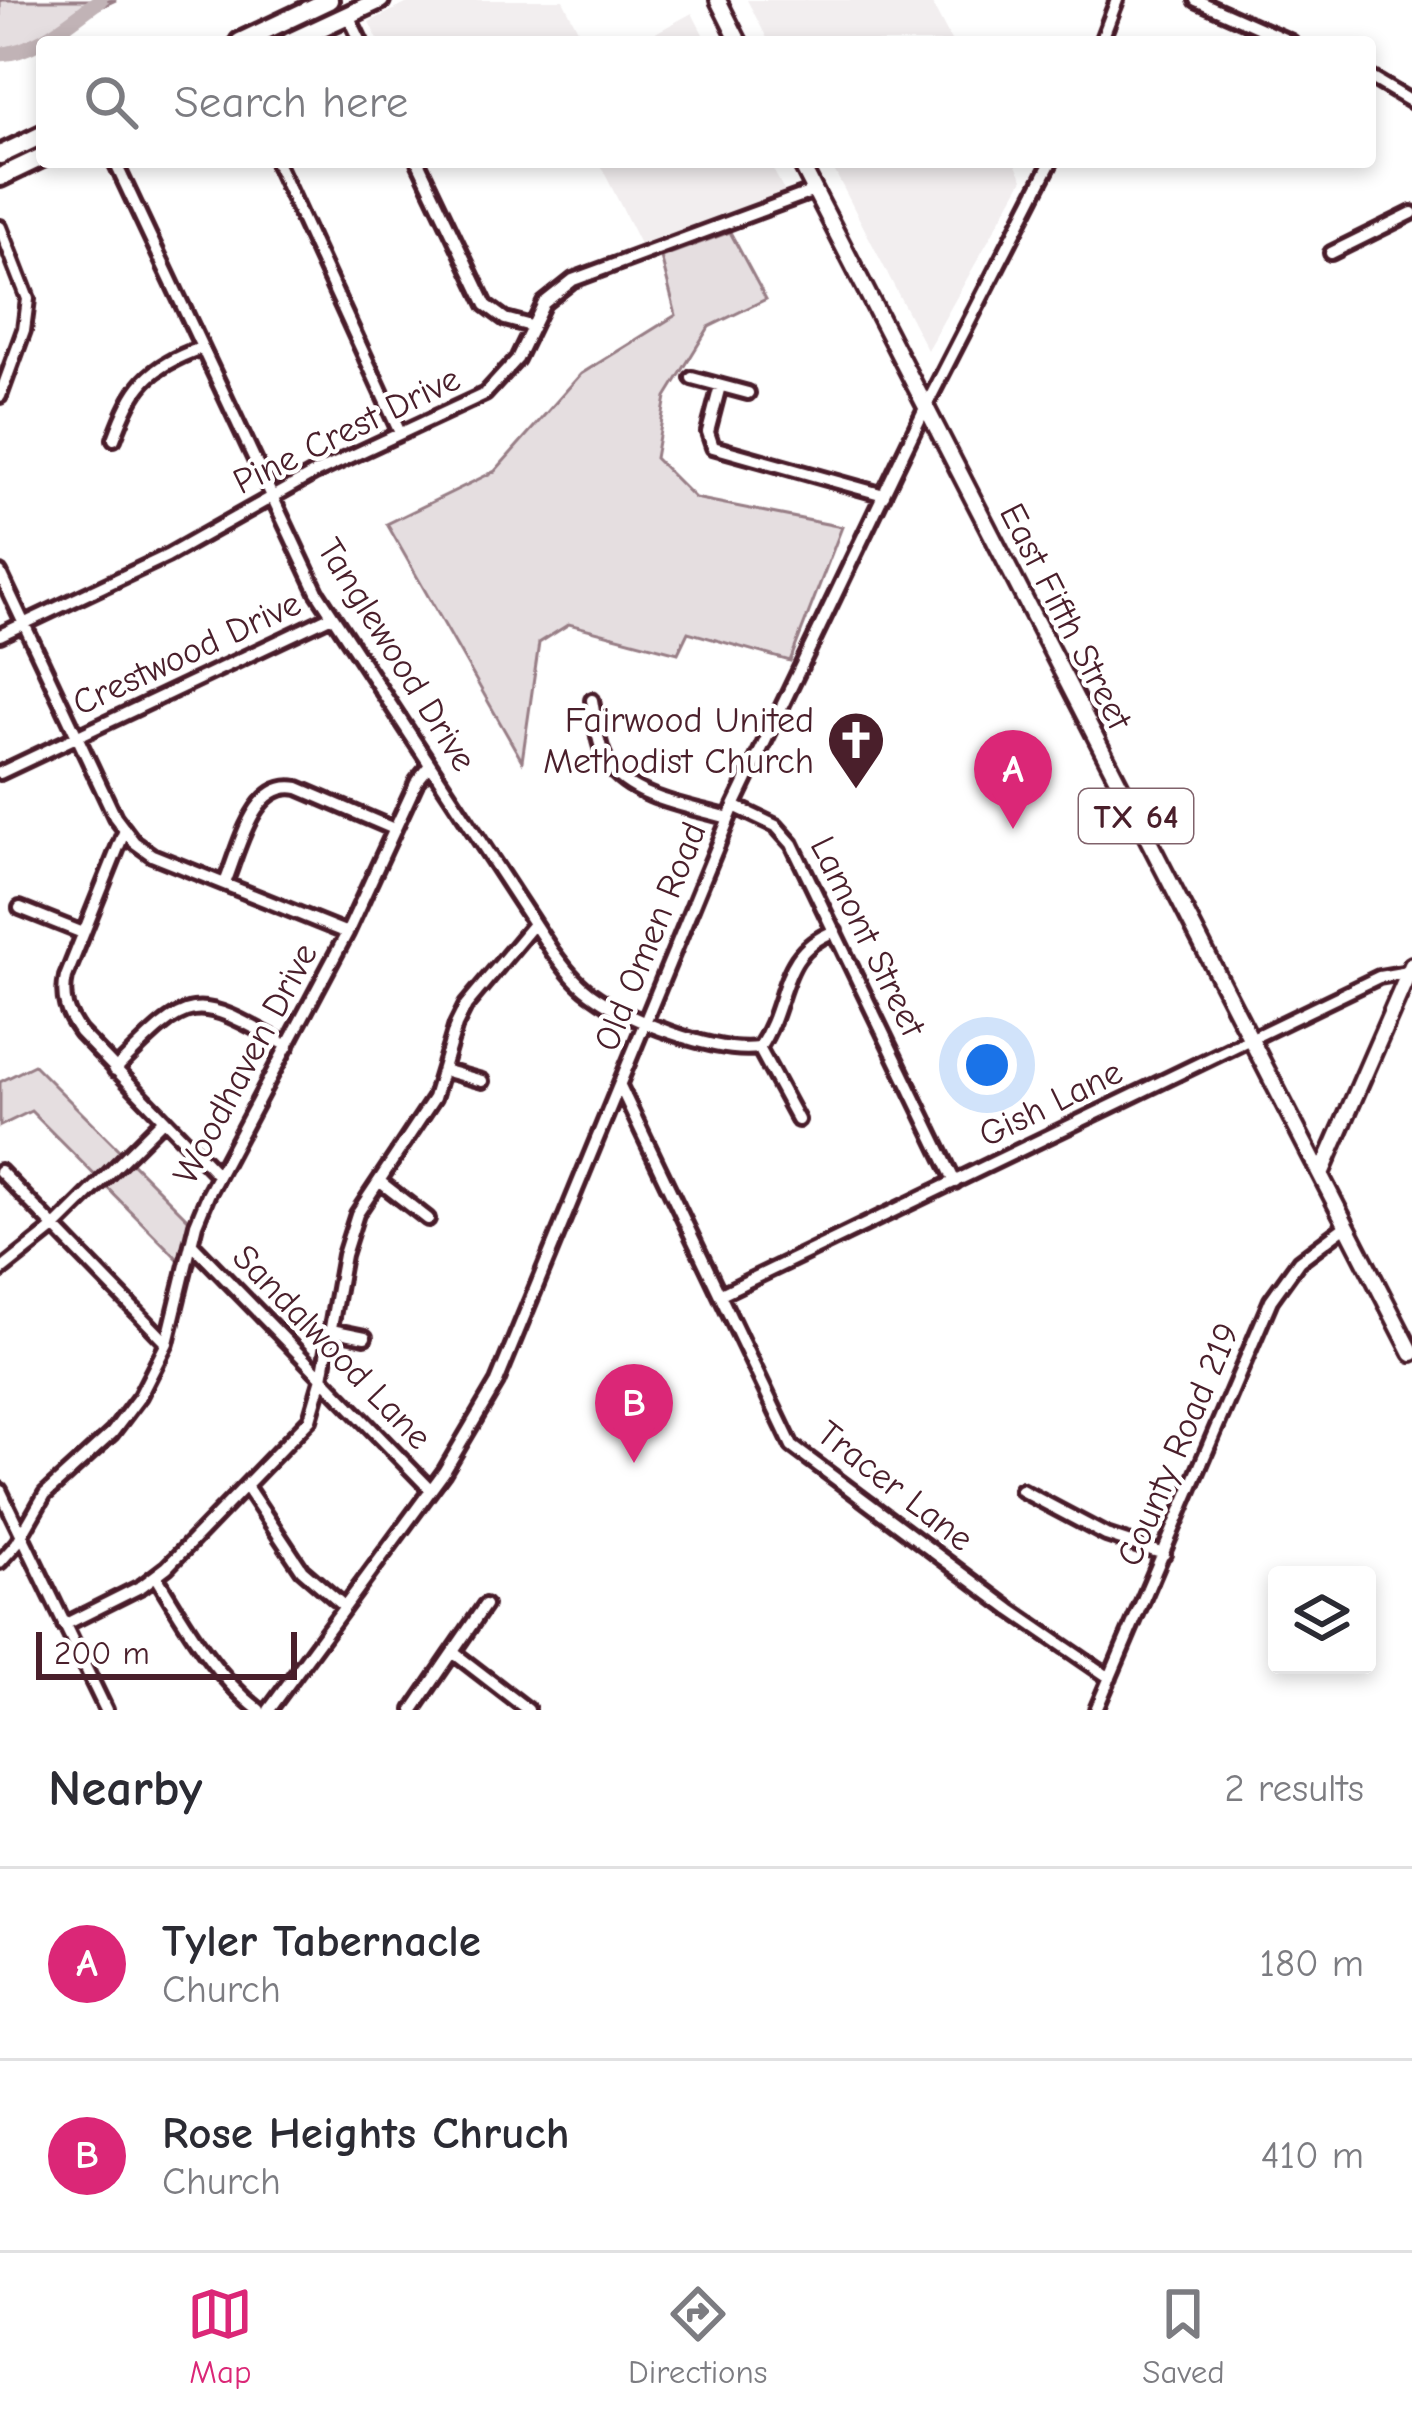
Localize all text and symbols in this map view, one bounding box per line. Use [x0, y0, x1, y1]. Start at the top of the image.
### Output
search box [36, 36, 1376, 168]
icon: search [78, 69, 144, 135]
text: Search here [174, 76, 408, 128]
street label: Pine Crest Drive [227, 358, 467, 503]
street label: East Fifth Street [991, 497, 1141, 738]
street label: Tanglewood Drive [309, 531, 485, 779]
street label: Crestwood Drive [66, 583, 307, 724]
place label: Fairwood United Methodist Church [543, 700, 814, 782]
church icon: Fairwood United Methodist Church [825, 709, 887, 791]
pin: A [974, 730, 1052, 829]
road number: TX 64 [1079, 789, 1193, 843]
street label: Old Omen Road [586, 816, 715, 1057]
street label: Lamont Street [802, 830, 934, 1045]
street label: Woodhaven Drive [165, 936, 326, 1191]
your location [957, 1035, 1017, 1095]
street label: Gish Lane [972, 1051, 1129, 1156]
street label: Sandalwood Lane [224, 1236, 440, 1458]
street label: County Road 219 [1109, 1317, 1248, 1572]
pin: B [595, 1364, 673, 1463]
street label: Tracer Lane [809, 1413, 981, 1560]
map controls [1268, 1566, 1376, 1674]
button: layers [1268, 1566, 1376, 1674]
scale bar [36, 1626, 297, 1679]
text: 200 m [54, 1634, 150, 1672]
text: Nearby [48, 1759, 202, 1818]
text: 2 results [1224, 1766, 1364, 1811]
text: Tyler Tabernacle [162, 1915, 481, 1967]
text: A [76, 1941, 98, 1986]
text: 180 m [1259, 1941, 1364, 1986]
text: Church [162, 1967, 281, 2012]
text: Rose Heights Chruch [162, 2107, 569, 2159]
text: B [75, 2133, 99, 2178]
text: 410 m [1261, 2133, 1364, 2178]
text: Church [162, 2159, 281, 2204]
tab: Map [187, 2281, 253, 2391]
tab: Directions [628, 2281, 768, 2391]
tab: Saved [1142, 2281, 1225, 2391]

